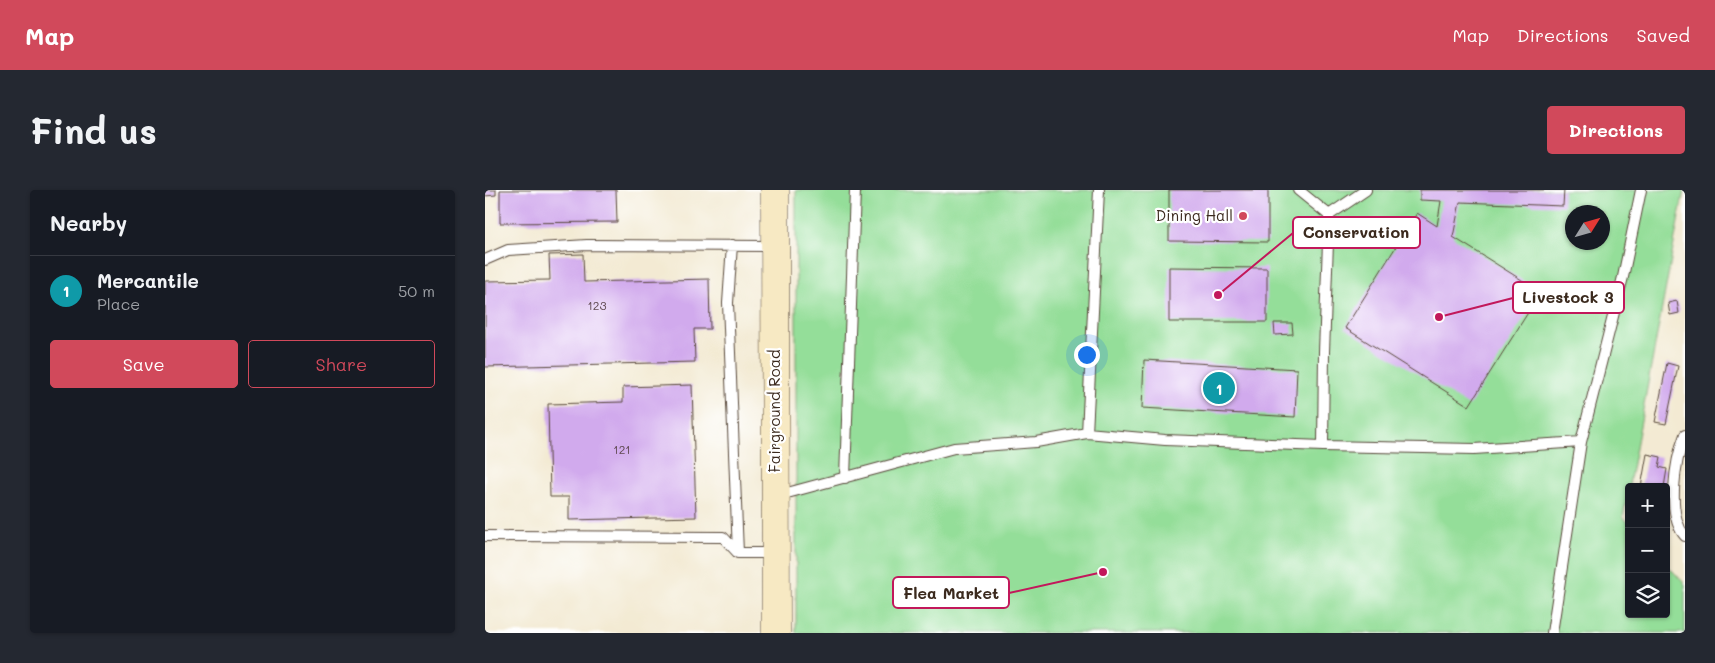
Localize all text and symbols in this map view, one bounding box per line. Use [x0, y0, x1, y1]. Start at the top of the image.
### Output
text: Map [25, 20, 74, 51]
text: Map [1452, 23, 1489, 47]
text: Directions [1517, 23, 1609, 47]
text: Saved [1637, 23, 1690, 47]
button: Directions [1547, 106, 1685, 154]
text: Find us [30, 107, 157, 153]
place label: Dining Hall [1156, 205, 1233, 225]
north arrow [1565, 205, 1610, 250]
text: Nearby [50, 209, 127, 236]
marker: Dining Hall [1237, 210, 1249, 222]
callout: Conservation [1293, 217, 1420, 248]
text: Conservation [1303, 221, 1409, 242]
text: Mercantile [97, 268, 199, 293]
text: 1 [62, 280, 70, 301]
text: 50 m [398, 280, 435, 301]
callout: Livestock 3 [1513, 282, 1624, 313]
text: Livestock 3 [1522, 286, 1614, 307]
text: Place [97, 293, 140, 314]
house number: 123 [587, 297, 607, 313]
button: Save [50, 340, 238, 388]
button: Share [248, 340, 435, 388]
your location [1074, 342, 1100, 368]
street label: Fairground Road [764, 349, 784, 473]
pin: 1 [1203, 369, 1235, 407]
house number: 121 [613, 441, 631, 457]
map controls [1625, 483, 1670, 618]
button: + [1625, 483, 1670, 528]
button: − [1625, 528, 1670, 573]
button: layers [1625, 573, 1670, 618]
callout: Flea Market [893, 577, 1009, 608]
text: Flea Market [903, 582, 999, 603]

